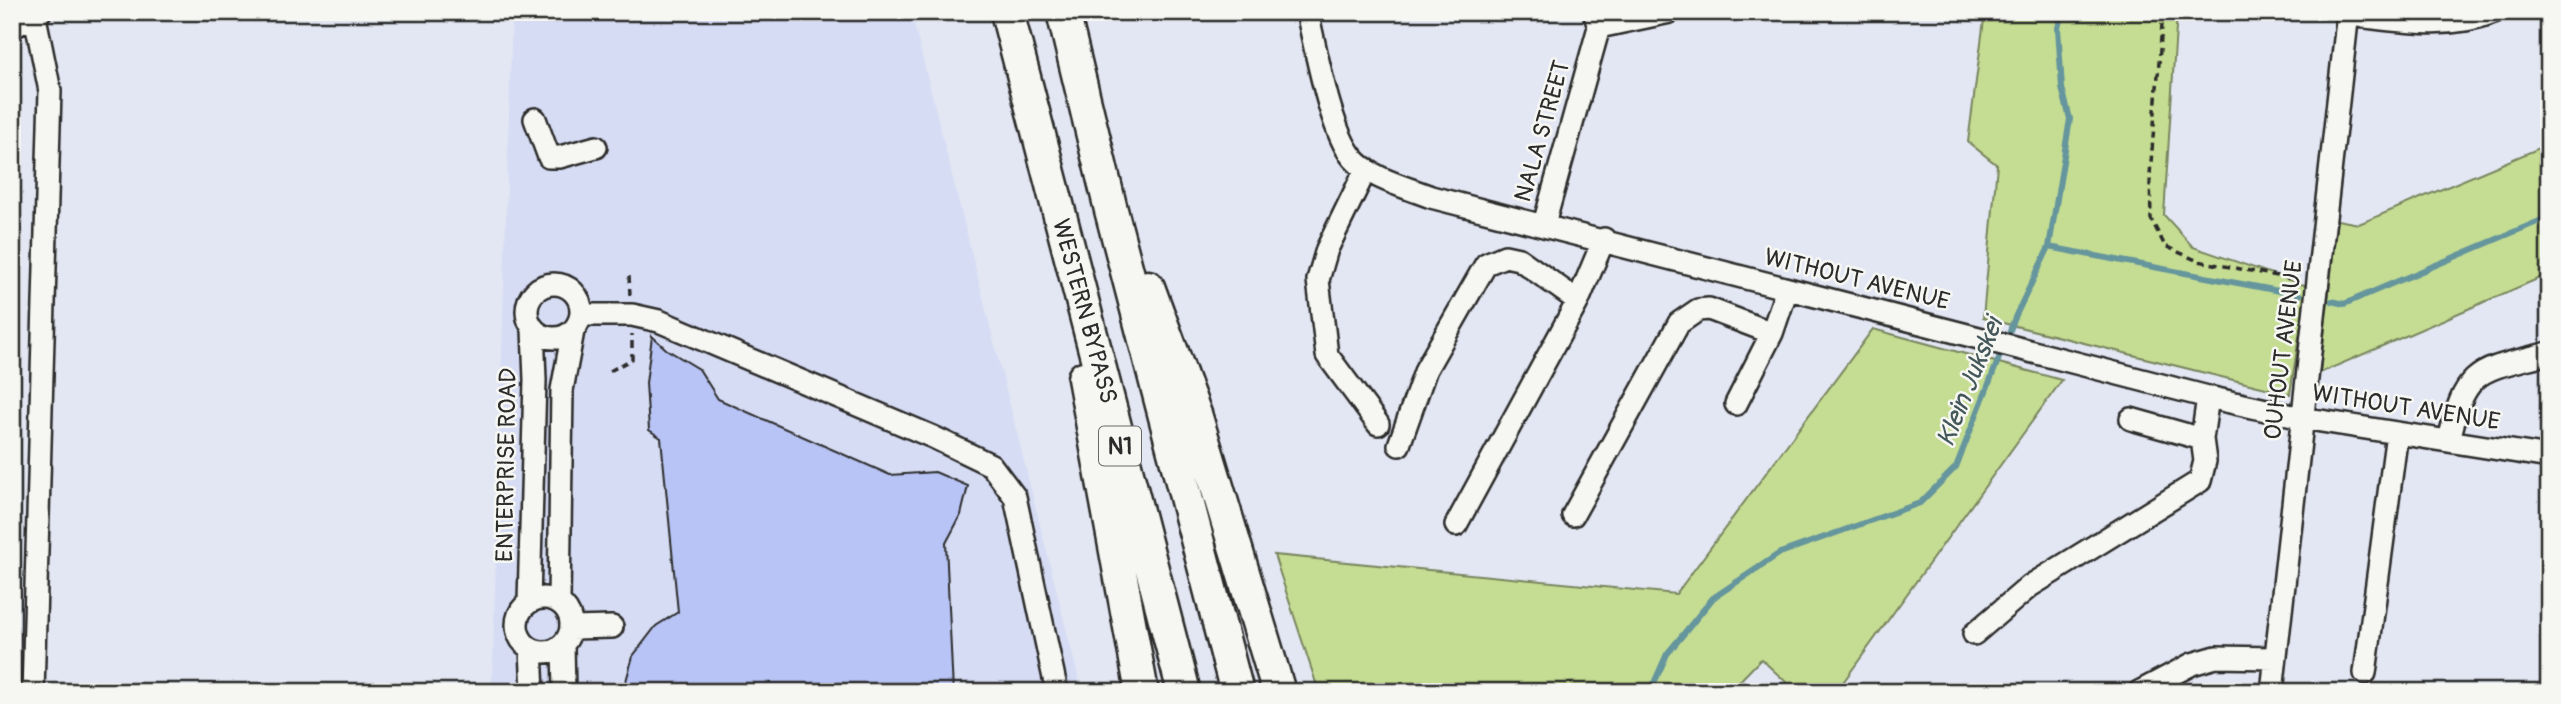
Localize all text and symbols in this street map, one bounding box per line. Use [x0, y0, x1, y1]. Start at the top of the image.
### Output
street label: NALA STREET [1508, 57, 1576, 205]
street label: WESTERN BYPASS [1046, 216, 1123, 407]
street label: WITHOUT AVENUE [1761, 242, 1952, 317]
street label: OUHOUT AVENUE [2258, 259, 2309, 441]
water label: Klein Jukskei [1930, 309, 2012, 451]
street label: ENTERPRISE ROAD [490, 368, 523, 562]
street label: WITHOUT AVENUE [2310, 378, 2502, 437]
road number: N1 [1099, 426, 1141, 466]

